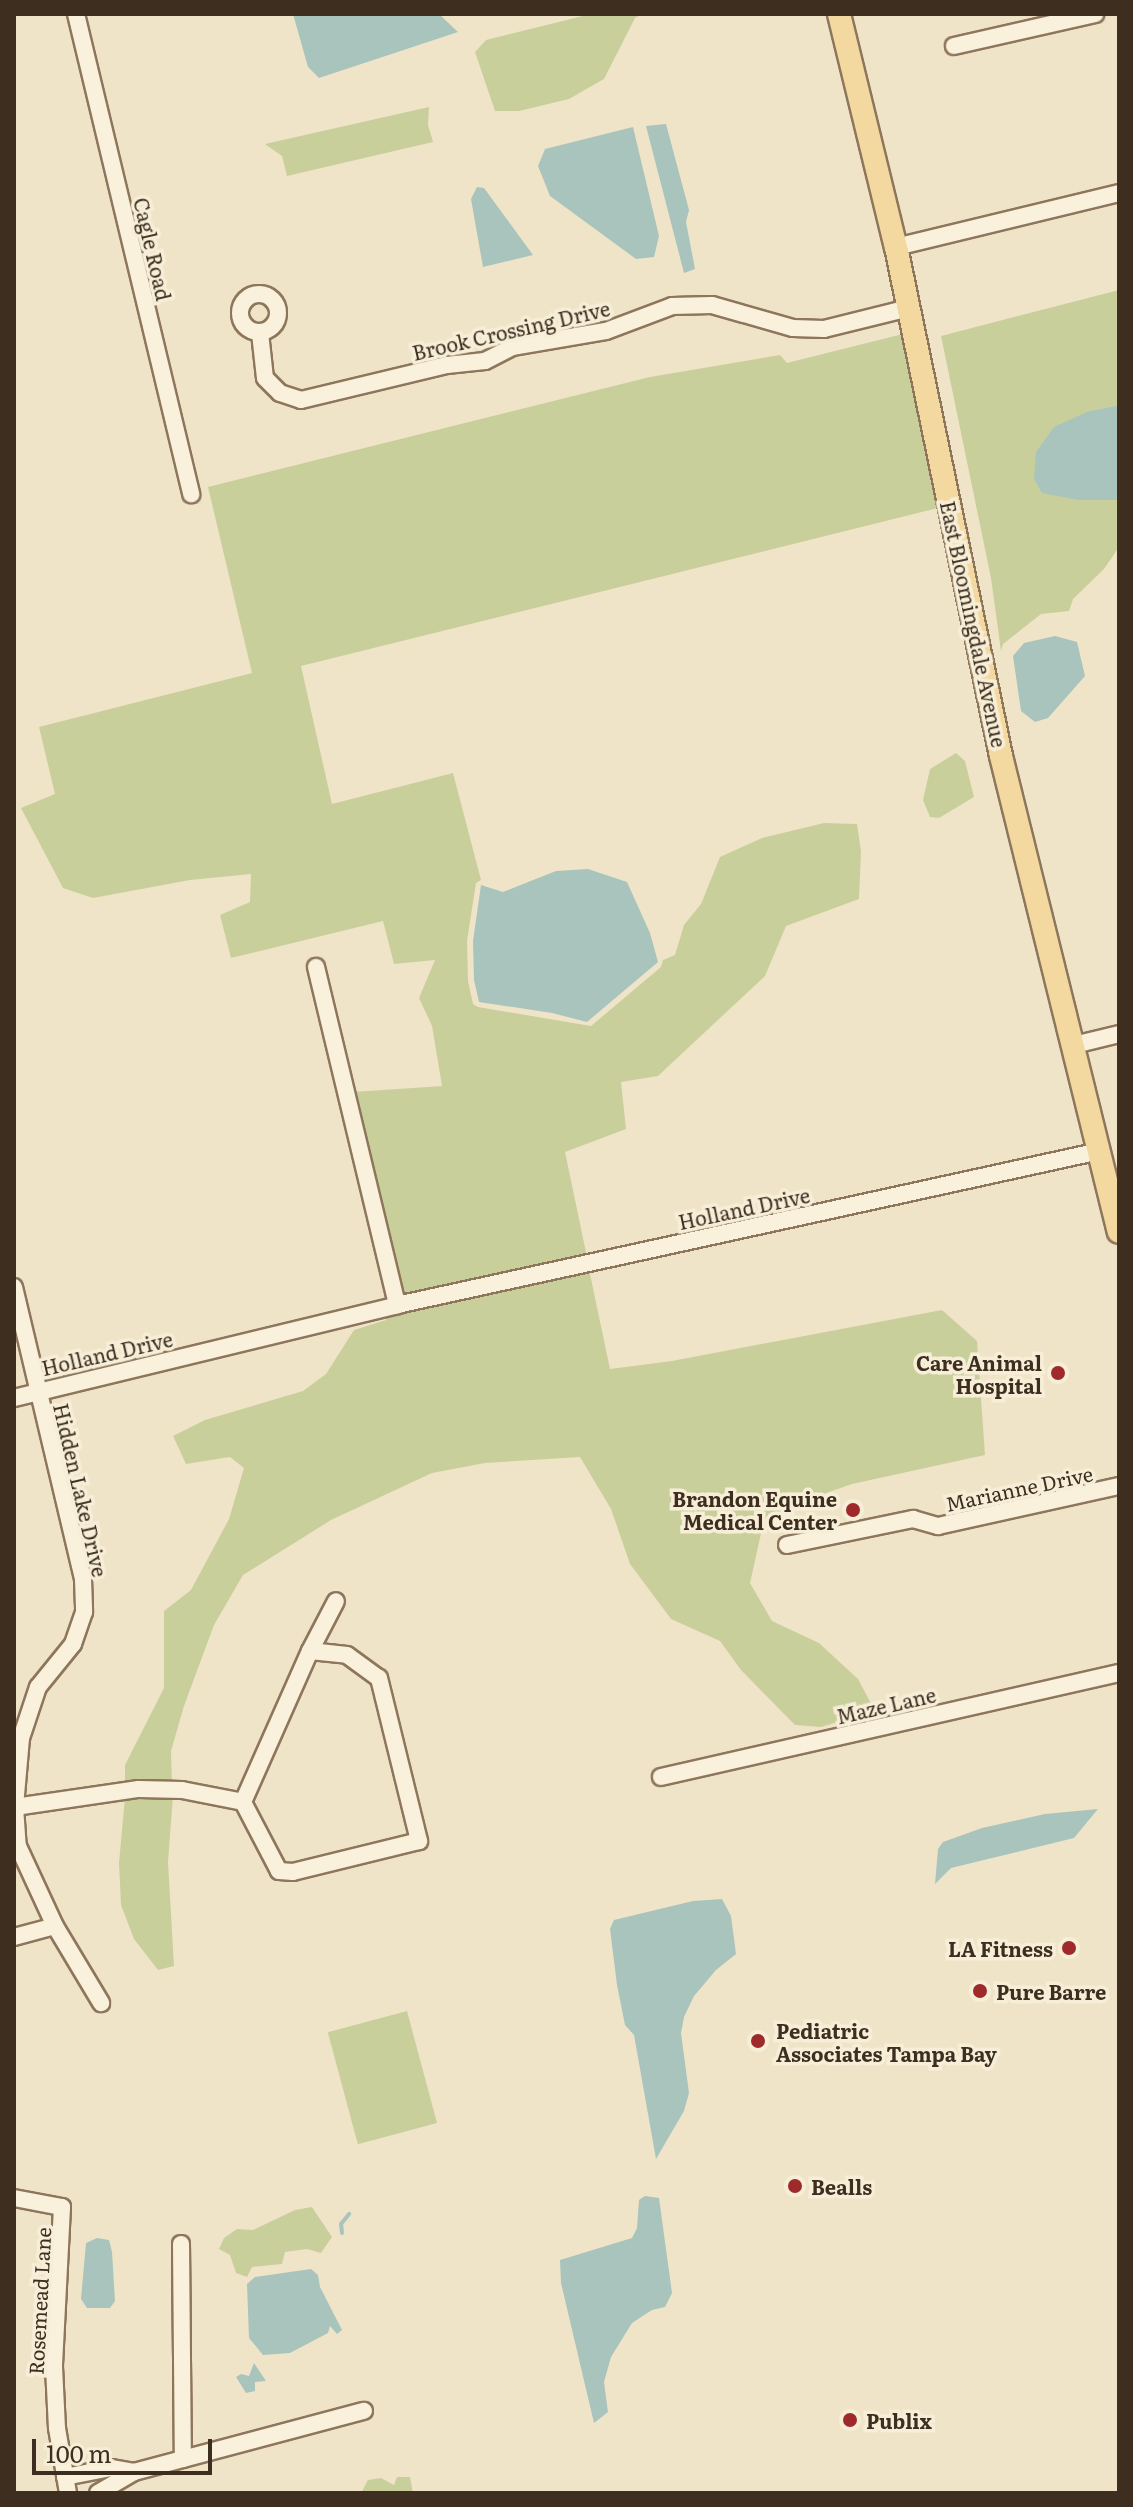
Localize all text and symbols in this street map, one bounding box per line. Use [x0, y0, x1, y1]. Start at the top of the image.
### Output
street label: Cagle Road [130, 195, 176, 303]
street label: Brook Crossing Drive [410, 296, 612, 364]
street label: East Bloomingdale Avenue [936, 499, 1012, 749]
street label: Holland Drive [676, 1182, 812, 1234]
street label: Holland Drive [39, 1326, 175, 1380]
place label: Care Animal Hospital [916, 1350, 1042, 1397]
marker: Care Animal Hospital [1049, 1364, 1067, 1382]
street label: Hidden Lake Drive [49, 1401, 113, 1579]
street label: Marianne Drive [943, 1461, 1095, 1515]
place label: Brandon Equine Medical Center [672, 1486, 837, 1533]
marker: Brandon Equine Medical Center [844, 1501, 862, 1519]
street label: Maze Lane [834, 1682, 938, 1728]
place label: LA Fitness [948, 1936, 1053, 1960]
marker: LA Fitness [1060, 1939, 1078, 1957]
place label: Pure Barre [996, 1979, 1106, 2003]
marker: Pure Barre [971, 1982, 989, 2000]
place label: Pediatric Associates Tampa Bay [776, 2018, 997, 2065]
marker: Pediatric Associates Tampa Bay [747, 2030, 769, 2052]
place label: Bealls [811, 2174, 872, 2198]
marker: Bealls [786, 2177, 804, 2195]
street label: Rosemead Lane [23, 2227, 55, 2375]
place label: Publix [866, 2408, 932, 2432]
marker: Publix [841, 2411, 859, 2429]
scale bar [36, 2423, 216, 2473]
text: 100 m [46, 2435, 112, 2470]

